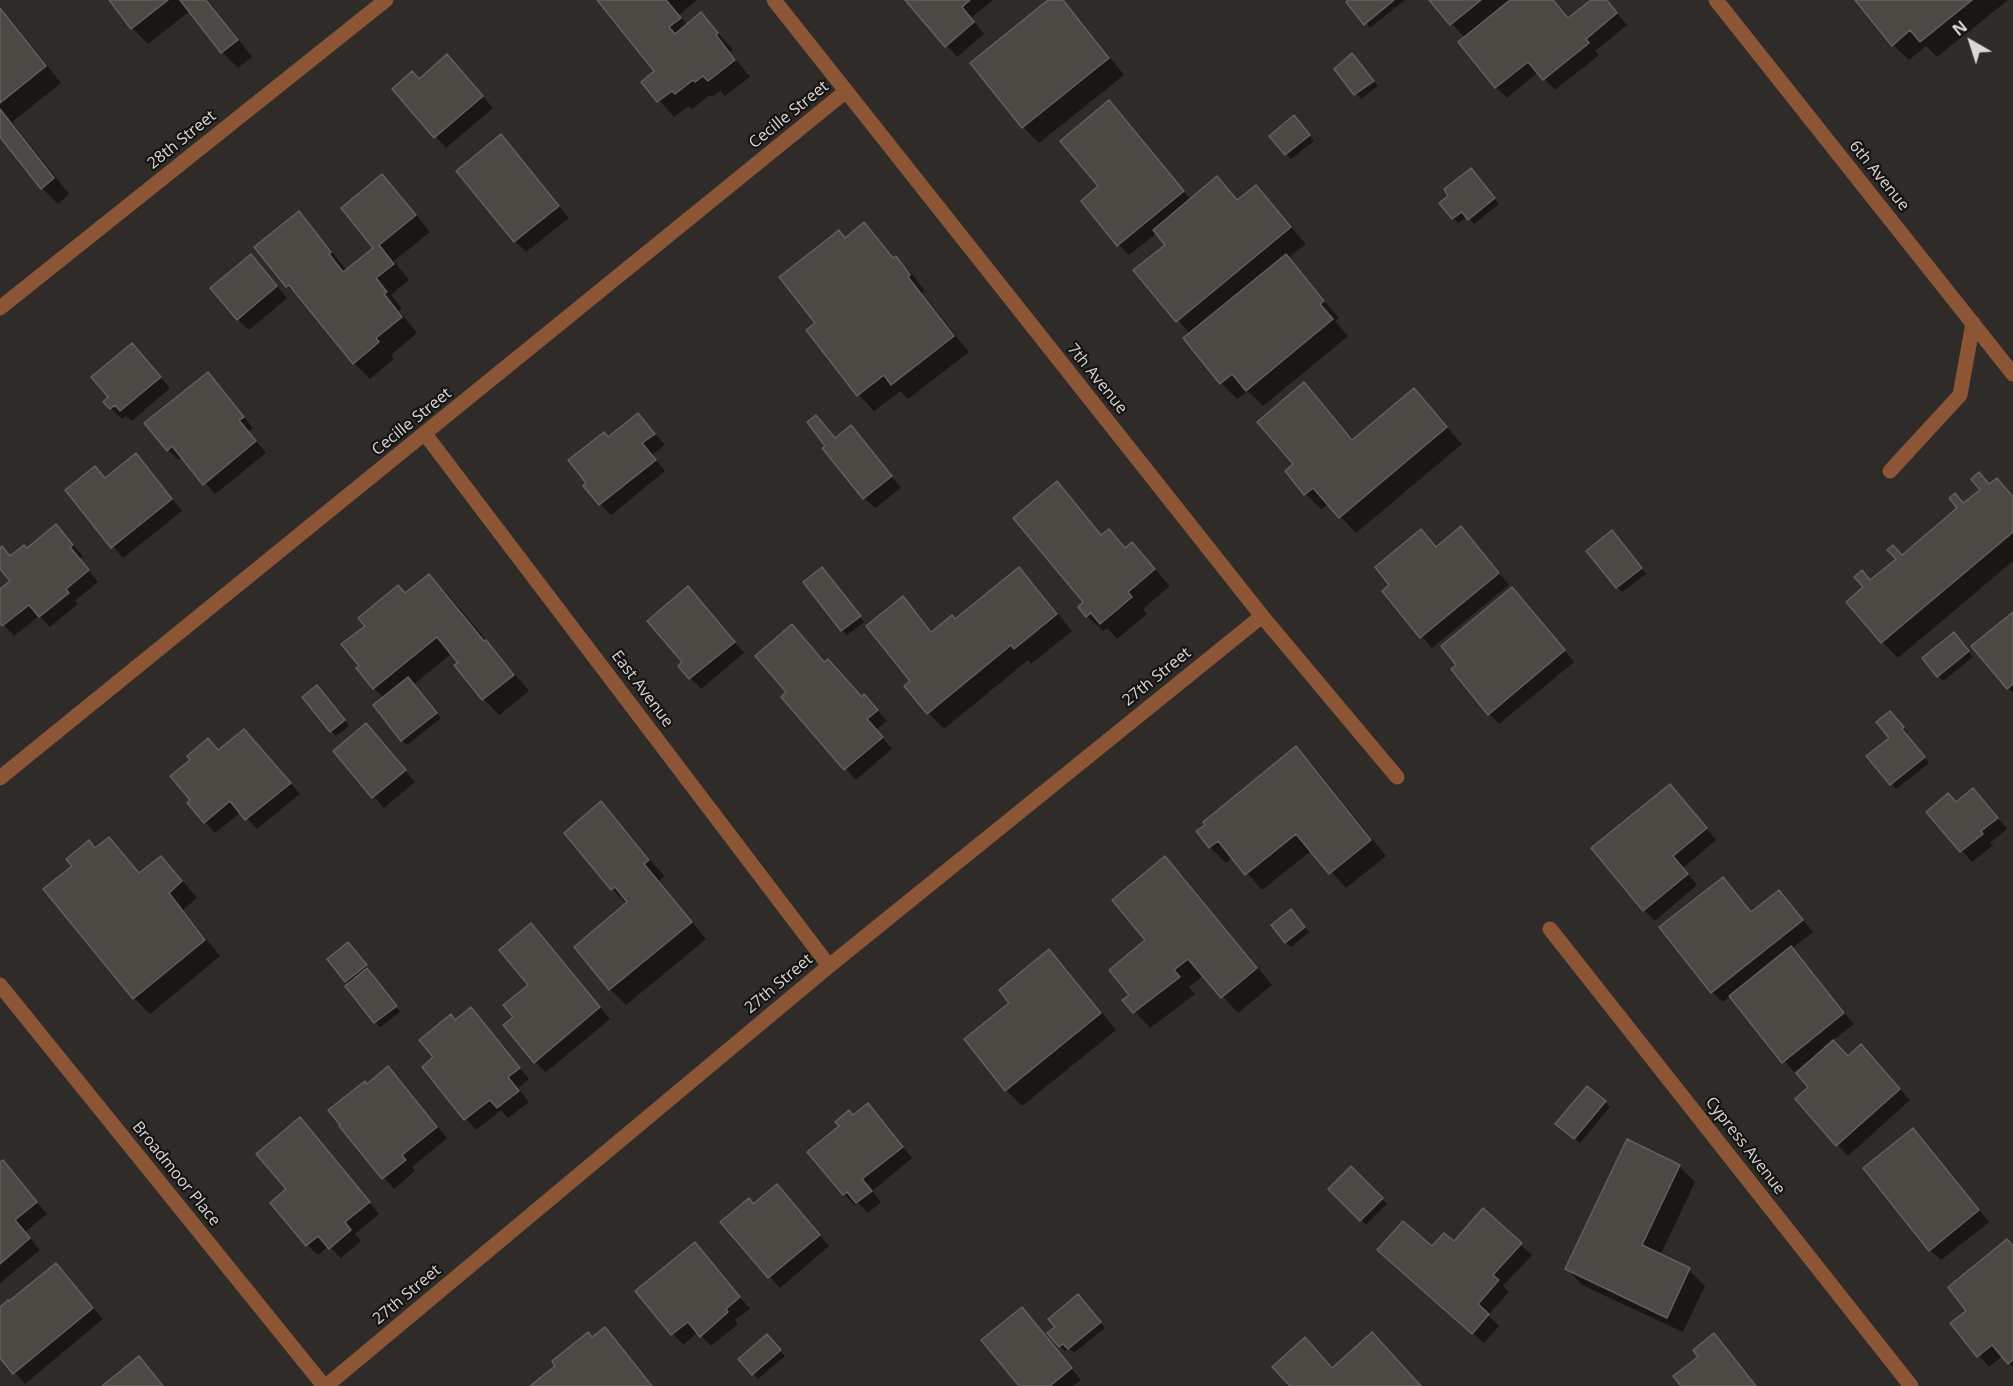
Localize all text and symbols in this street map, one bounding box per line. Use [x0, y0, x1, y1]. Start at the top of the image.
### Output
north arrow [1941, 12, 2001, 72]
text: N [1948, 15, 1972, 41]
street label: Cecille Street [745, 77, 833, 153]
street label: 28th Street [144, 107, 220, 173]
street label: 6th Avenue [1845, 137, 1913, 215]
street label: 7th Avenue [1063, 340, 1131, 418]
street label: Cecille Street [368, 384, 456, 460]
street label: 27th Street [1119, 644, 1195, 710]
street label: East Avenue [607, 647, 677, 731]
street label: 27th Street [741, 950, 817, 1018]
street label: Cypress Avenue [1701, 1093, 1789, 1199]
street label: Broadmoor Place [128, 1118, 224, 1230]
street label: 27th Street [369, 1261, 445, 1329]

